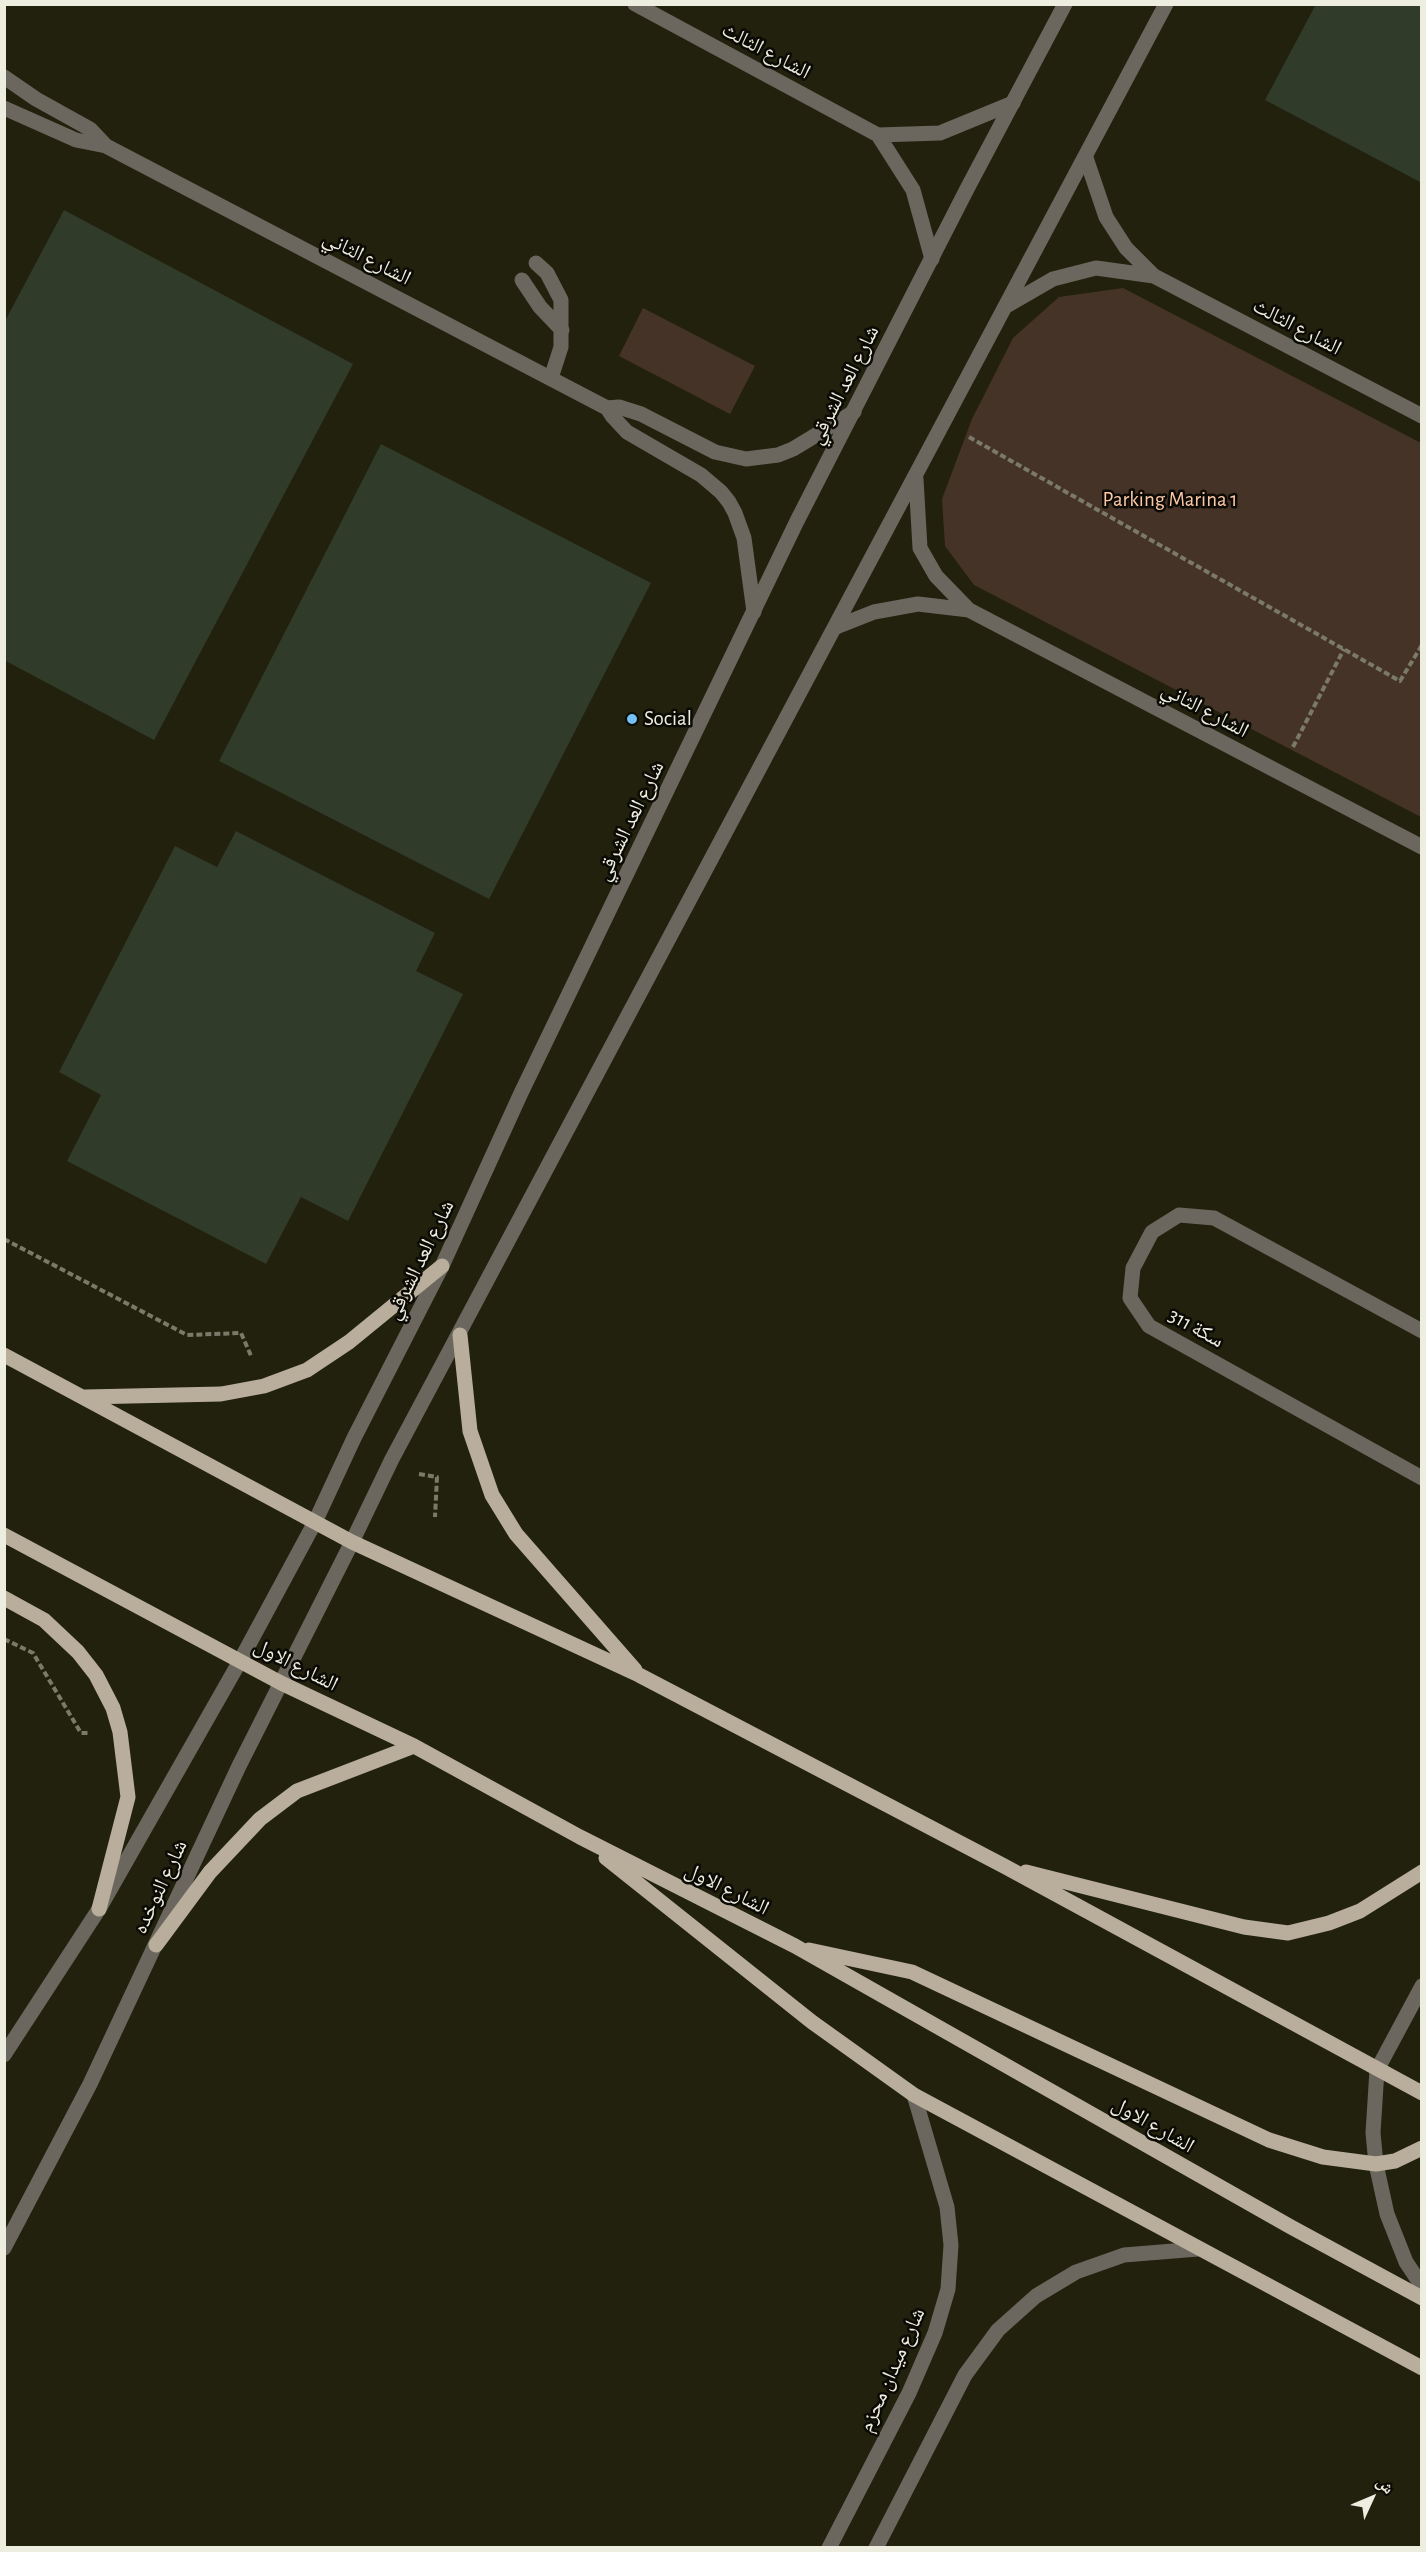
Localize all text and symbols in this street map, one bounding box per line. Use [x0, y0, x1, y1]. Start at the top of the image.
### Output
street label: الشارع الثالث [717, 17, 815, 85]
street label: الشارع الثاني [319, 225, 415, 291]
street label: الشارع الثالث [1248, 293, 1346, 361]
street label: شارع العد الشرقي [803, 321, 885, 449]
park label: Parking Marina 1 [1103, 487, 1237, 513]
street label: الشارع الثاني [1157, 676, 1253, 744]
place label: Social [644, 706, 692, 732]
marker: Social [625, 712, 639, 726]
street label: شارع العد الشرقي [590, 757, 670, 885]
street label: شارع العد الشرقي [380, 1196, 460, 1324]
street label: سكة 311 [1164, 1303, 1228, 1353]
street label: الشارع الاول [250, 1633, 342, 1697]
street label: شارع النوخده [127, 1836, 193, 1938]
street label: الشارع الاول [681, 1857, 773, 1921]
street label: الشارع الاول [1107, 2091, 1199, 2159]
street label: شارع ميدان محزم [853, 2304, 931, 2436]
north arrow [1342, 2468, 1402, 2528]
text: ش [1373, 2474, 1397, 2497]

